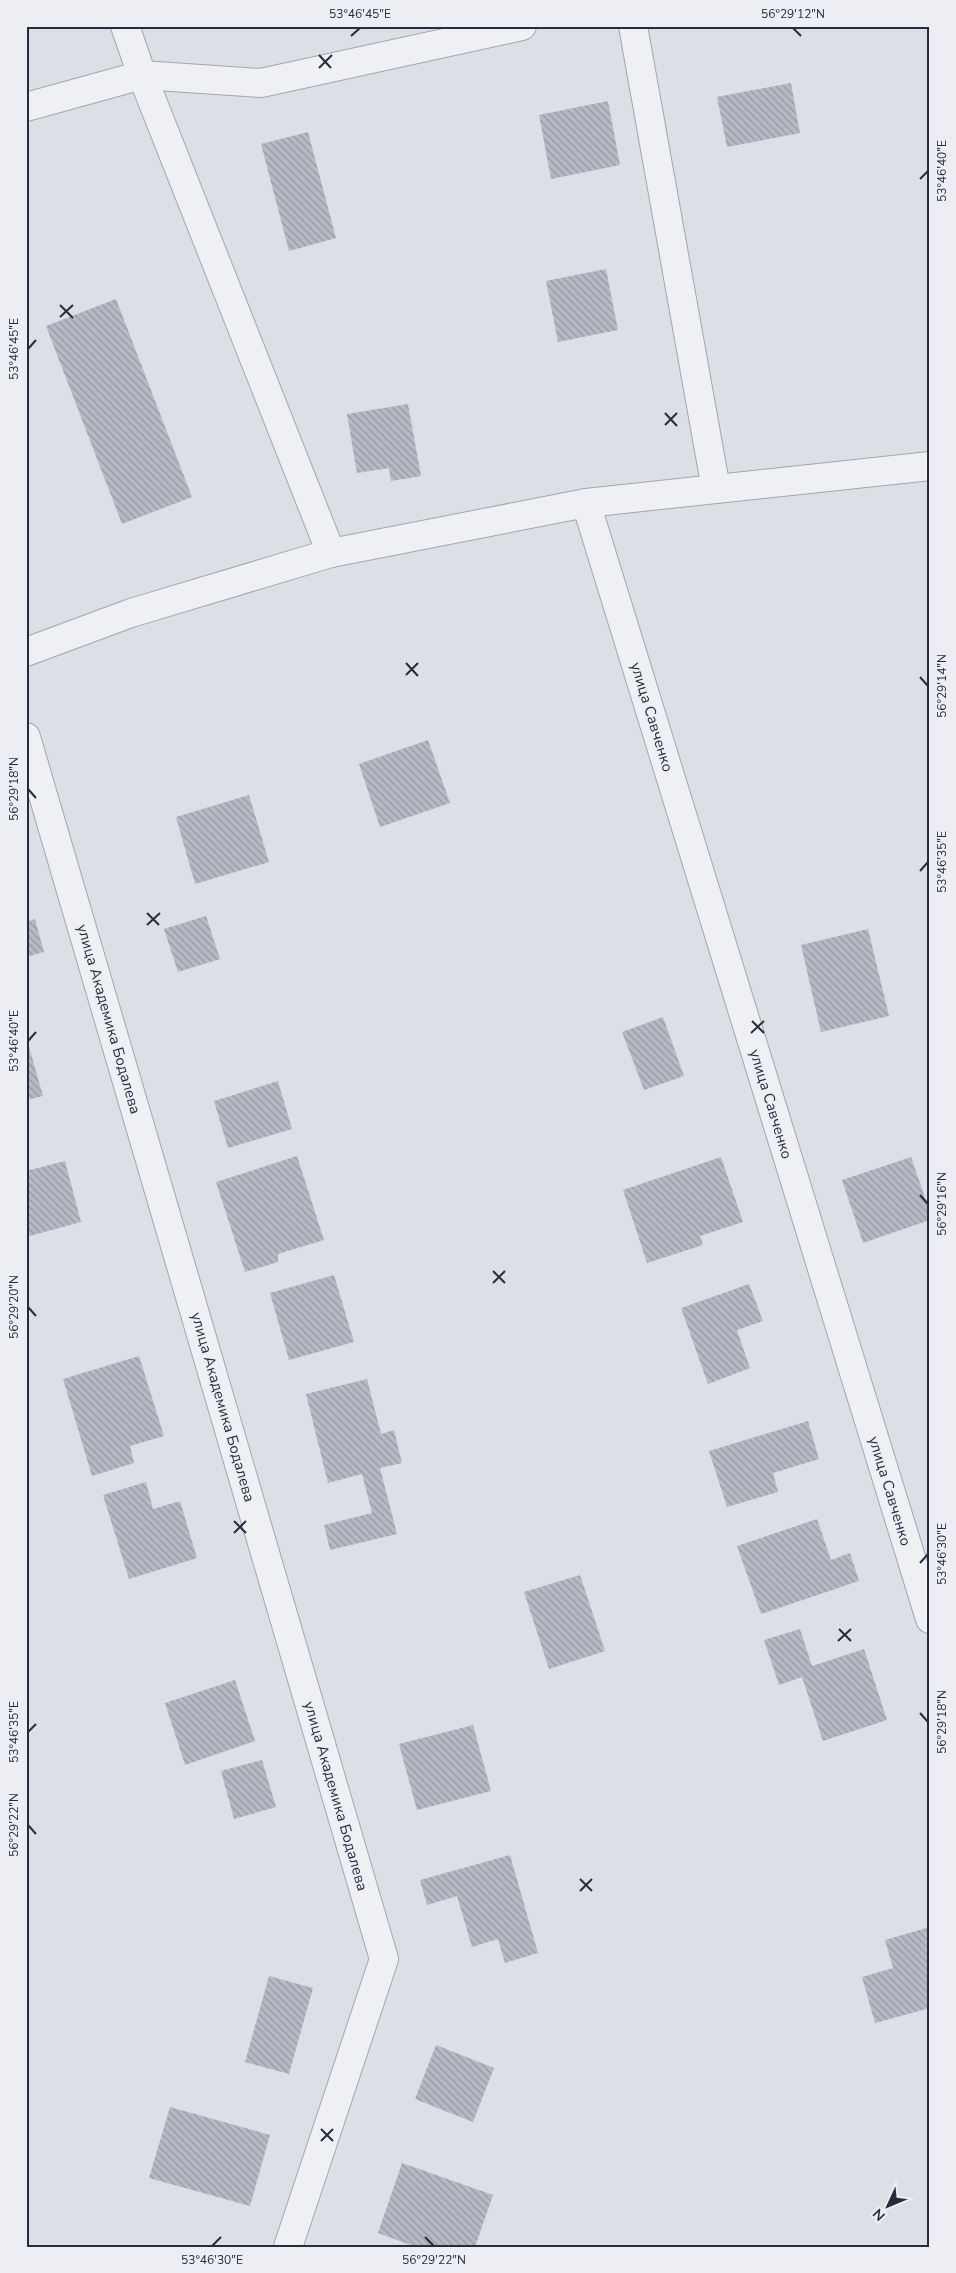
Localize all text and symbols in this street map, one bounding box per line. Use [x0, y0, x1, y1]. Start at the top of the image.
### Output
text: 53°46'45"E [329, 6, 391, 22]
text: 56°29'12"N [761, 6, 825, 22]
text: 53°46'40"E [934, 140, 950, 202]
text: 53°46'45"E [6, 318, 22, 380]
text: 56°29'14"N [934, 654, 950, 718]
street label: улица Савченко [626, 660, 678, 774]
text: 56°29'18"N [6, 757, 22, 821]
text: 53°46'35"E [934, 831, 950, 893]
street label: улица Академика Бодалева [72, 922, 146, 1116]
text: 53°46'40"E [6, 1010, 22, 1072]
street label: улица Савченко [745, 1047, 797, 1161]
text: 56°29'16"N [934, 1172, 950, 1236]
text: 56°29'20"N [6, 1275, 22, 1339]
street label: улица Академика Бодалева [186, 1310, 260, 1504]
street label: улица Савченко [864, 1434, 916, 1548]
text: 53°46'30"E [934, 1523, 950, 1585]
text: 56°29'18"N [934, 1690, 950, 1754]
street label: улица Академика Бодалева [299, 1699, 373, 1893]
text: 53°46'35"E [6, 1701, 22, 1763]
text: 56°29'22"N [6, 1793, 22, 1857]
north arrow [864, 2180, 914, 2230]
text: N [869, 2204, 889, 2225]
text: 53°46'30"E [181, 2252, 243, 2268]
text: 56°29'22"N [402, 2252, 466, 2268]

